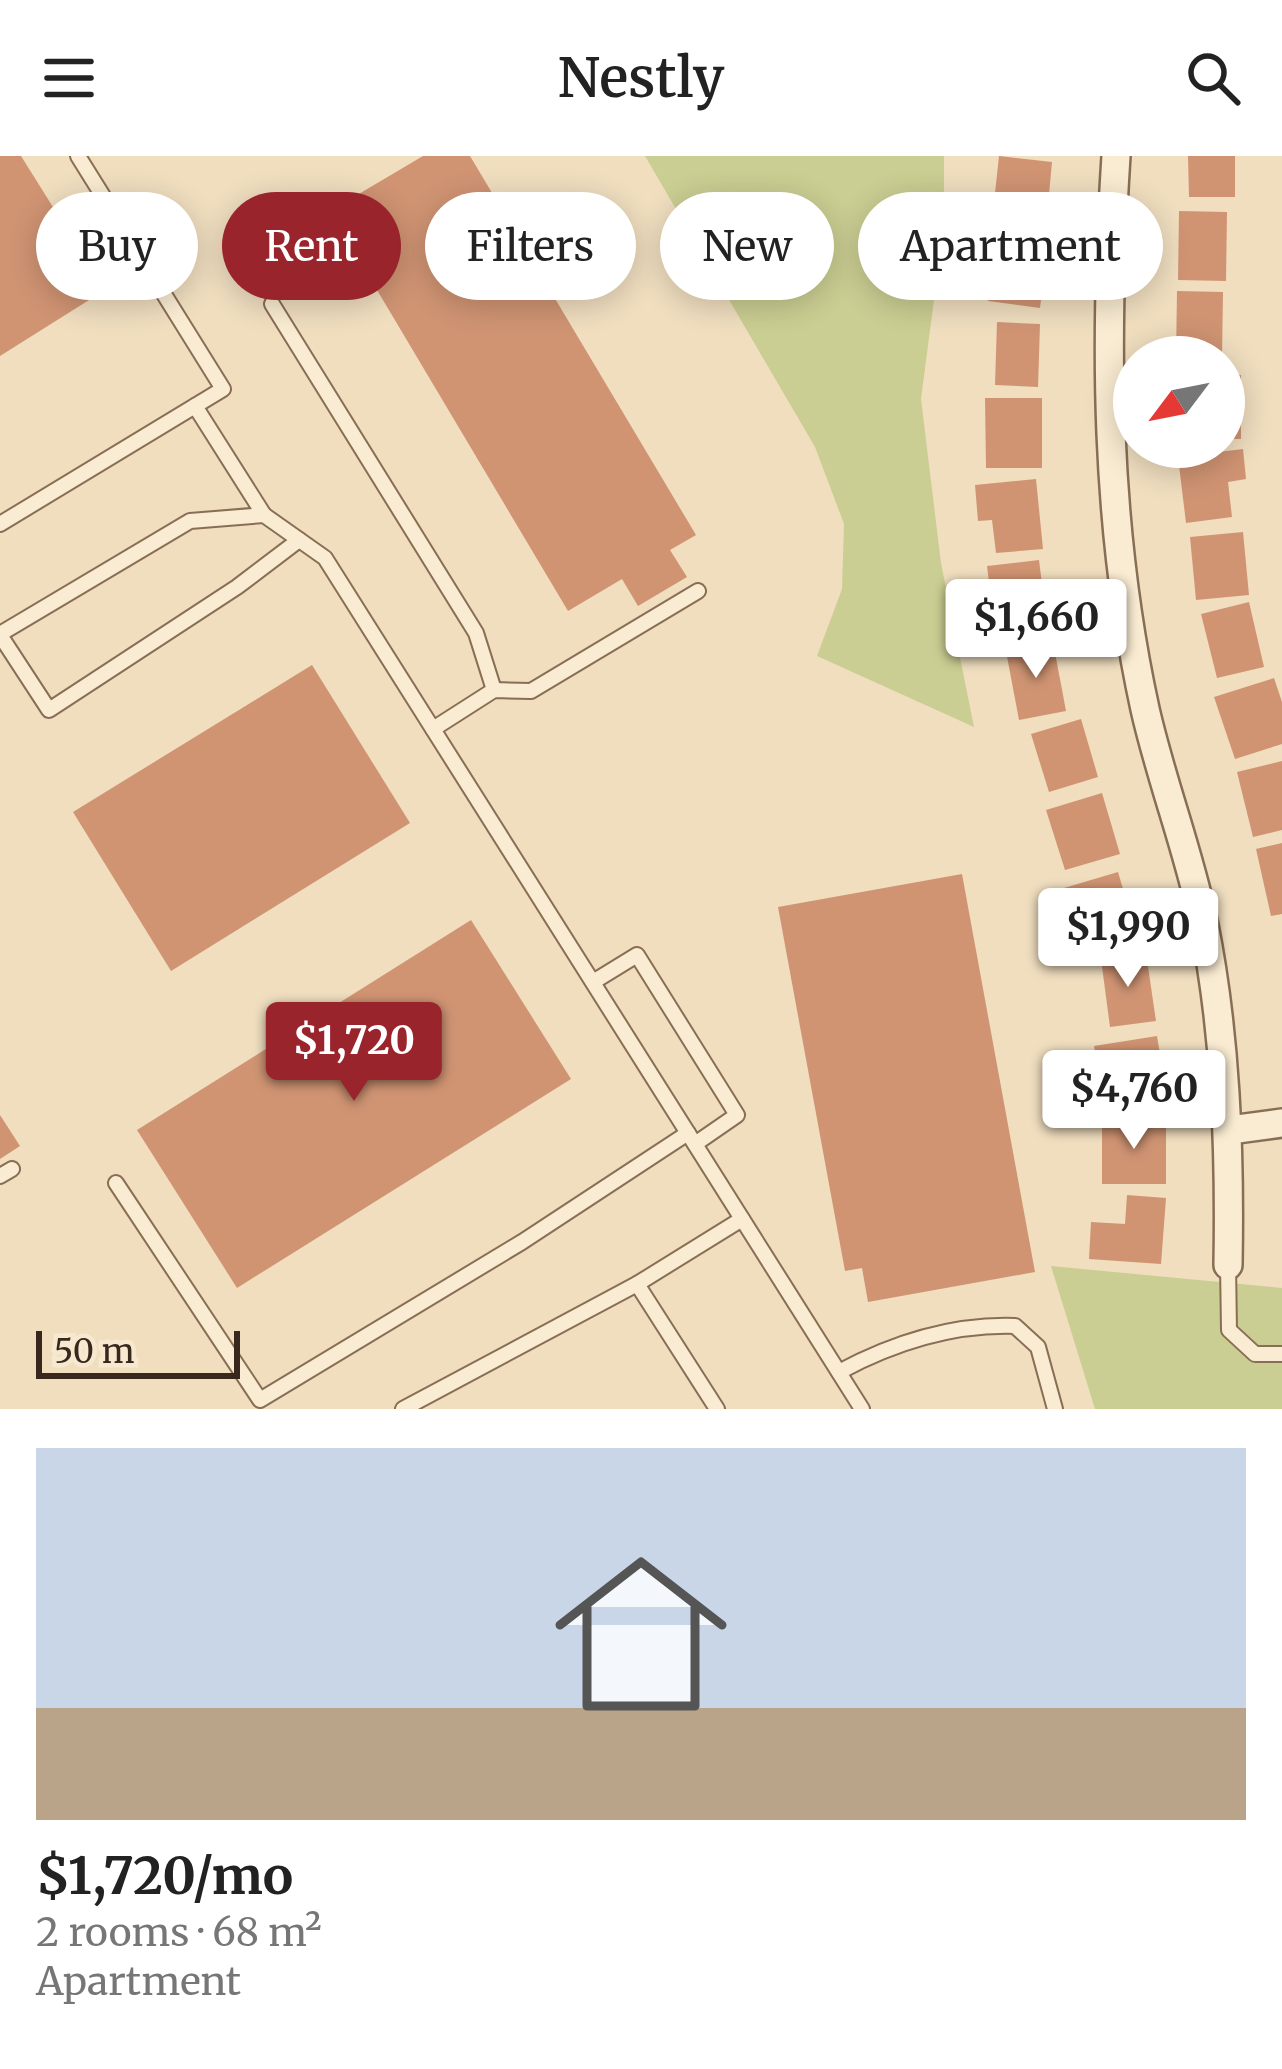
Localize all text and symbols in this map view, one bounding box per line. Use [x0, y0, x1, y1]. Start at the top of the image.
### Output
text: Nestly [558, 44, 724, 112]
icon: menu [36, 45, 102, 111]
icon: search [1180, 45, 1246, 111]
chip: Buy [36, 192, 198, 300]
chip: Rent [222, 192, 401, 300]
chip: Filters [425, 192, 636, 300]
chip: New [660, 192, 834, 300]
chip: Apartment [858, 192, 1163, 300]
north arrow [1113, 336, 1245, 468]
map controls [1113, 336, 1245, 468]
pin: $1,660 [938, 579, 1134, 681]
text: $1,660 [973, 593, 1099, 642]
pin: $1,990 [1030, 888, 1226, 990]
text: $1,990 [1065, 902, 1191, 951]
pin: $1,720 [256, 1002, 452, 1104]
text: $1,720 [293, 1016, 415, 1065]
pin: $4,760 [1036, 1050, 1232, 1152]
text: $4,760 [1069, 1064, 1199, 1113]
scale bar [36, 1325, 240, 1378]
text: 50 m [54, 1331, 135, 1372]
icon: home [533, 1526, 749, 1742]
text: $1,720/mo [36, 1844, 293, 1908]
text: 2 rooms · 68 m² [36, 1908, 322, 1957]
text: Apartment [36, 1957, 241, 2006]

